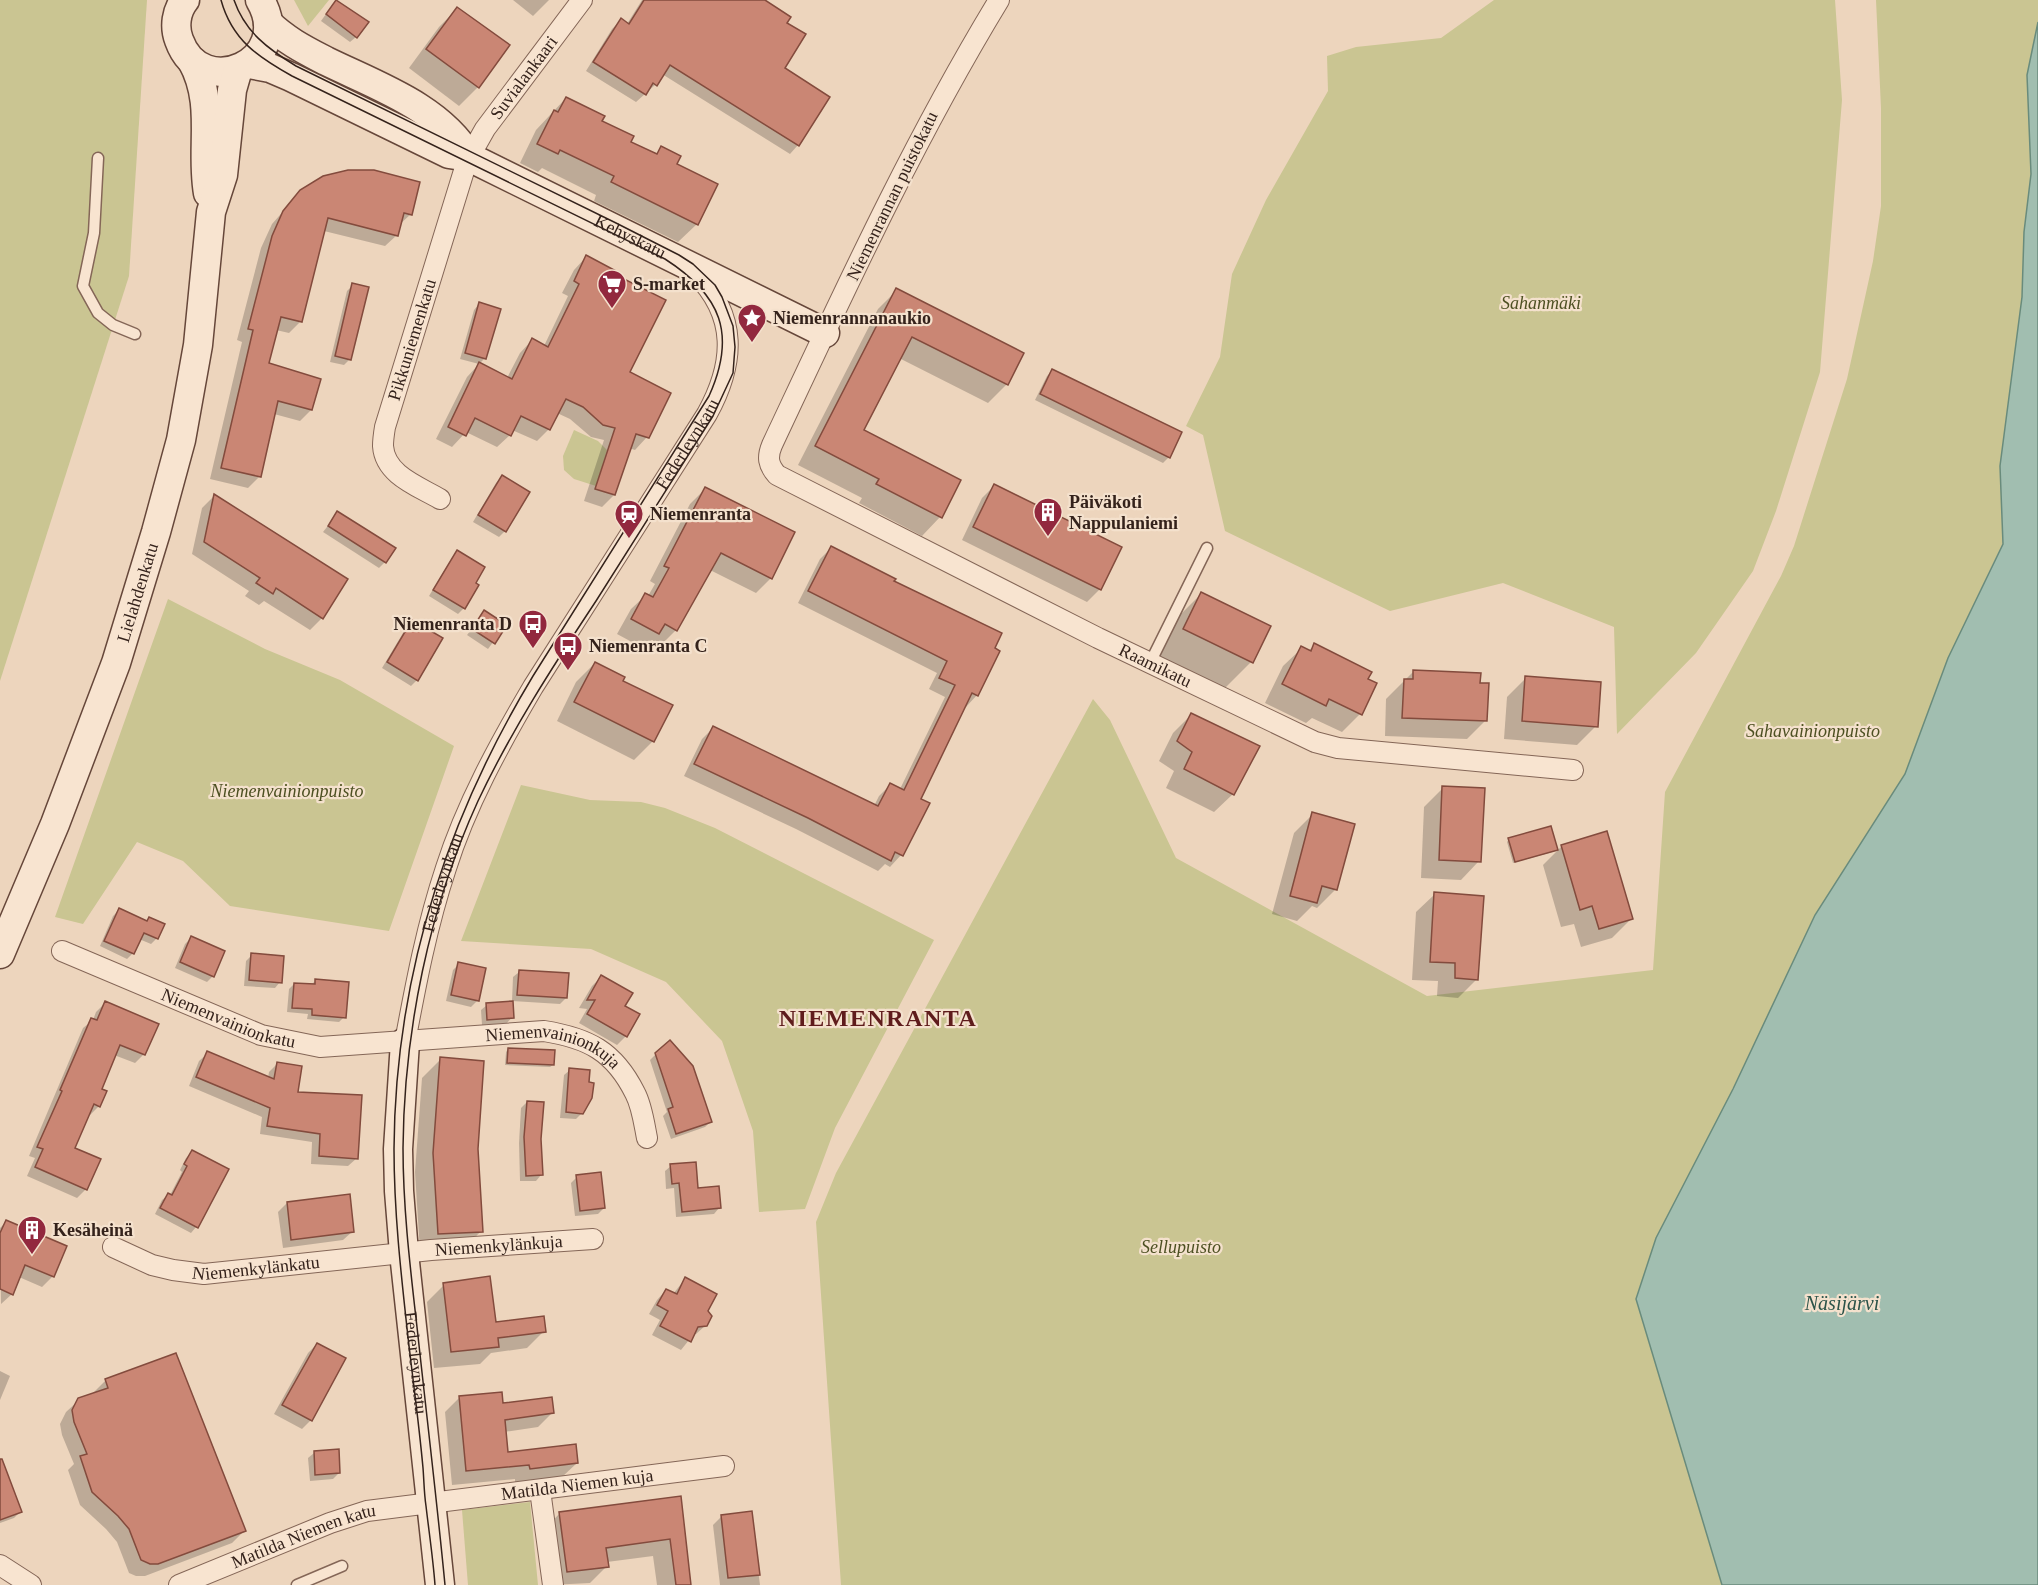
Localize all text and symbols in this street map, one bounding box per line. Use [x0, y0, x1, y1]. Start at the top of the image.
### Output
street label: Suvialankaari [486, 32, 561, 123]
street label: Niemenrannan puistokatu [842, 108, 942, 284]
street label: Kehyskatu [591, 211, 669, 263]
supermarket icon: S-market [596, 268, 628, 310]
place label: S-market [633, 274, 705, 294]
street label: Pikkuniemenkatu [384, 276, 440, 403]
park label: Sahanmäki [1501, 293, 1581, 313]
place icon: Niemenrannanaukio [736, 302, 768, 344]
place label: Niemenrannanaukio [773, 308, 931, 328]
street label: Federleynkatu [652, 396, 723, 493]
place label: Päiväkoti Nappulaniemi [1069, 492, 1178, 533]
building icon: Päiväkoti Nappulaniemi [1032, 496, 1064, 538]
station icon: Niemenranta [613, 498, 645, 540]
place label: Niemenranta [650, 504, 751, 524]
street label: Lielahdenkatu [113, 540, 162, 645]
bus stop icon: Niemenranta D [517, 608, 549, 650]
place label: Niemenranta D [394, 614, 512, 634]
bus stop icon: Niemenranta C [552, 630, 584, 672]
place label: Niemenranta C [589, 636, 707, 656]
street label: Raamikatu [1116, 640, 1195, 691]
park label: Sahavainionpuisto [1746, 721, 1880, 741]
park label: Niemenvainionpuisto [210, 781, 363, 801]
street label: Federleynkatu [418, 830, 468, 934]
street label: Niemenvainionkatu [158, 984, 297, 1052]
district label: NIEMENRANTA [779, 1005, 977, 1031]
street label: Niemenvainionkuja [485, 1021, 625, 1073]
building icon: Kesäheinä [16, 1214, 48, 1256]
place label: Kesäheinä [53, 1220, 133, 1240]
street label: Niemenkylänkuja [434, 1231, 563, 1260]
park label: Sellupuisto [1141, 1237, 1221, 1257]
street label: Niemenkylänkatu [191, 1252, 321, 1284]
water label: Näsijärvi [1804, 1292, 1879, 1315]
street label: Federleynkatu [400, 1311, 431, 1415]
street label: Matilda Niemen kuja [500, 1465, 654, 1504]
street label: Matilda Niemen katu [228, 1500, 377, 1572]

